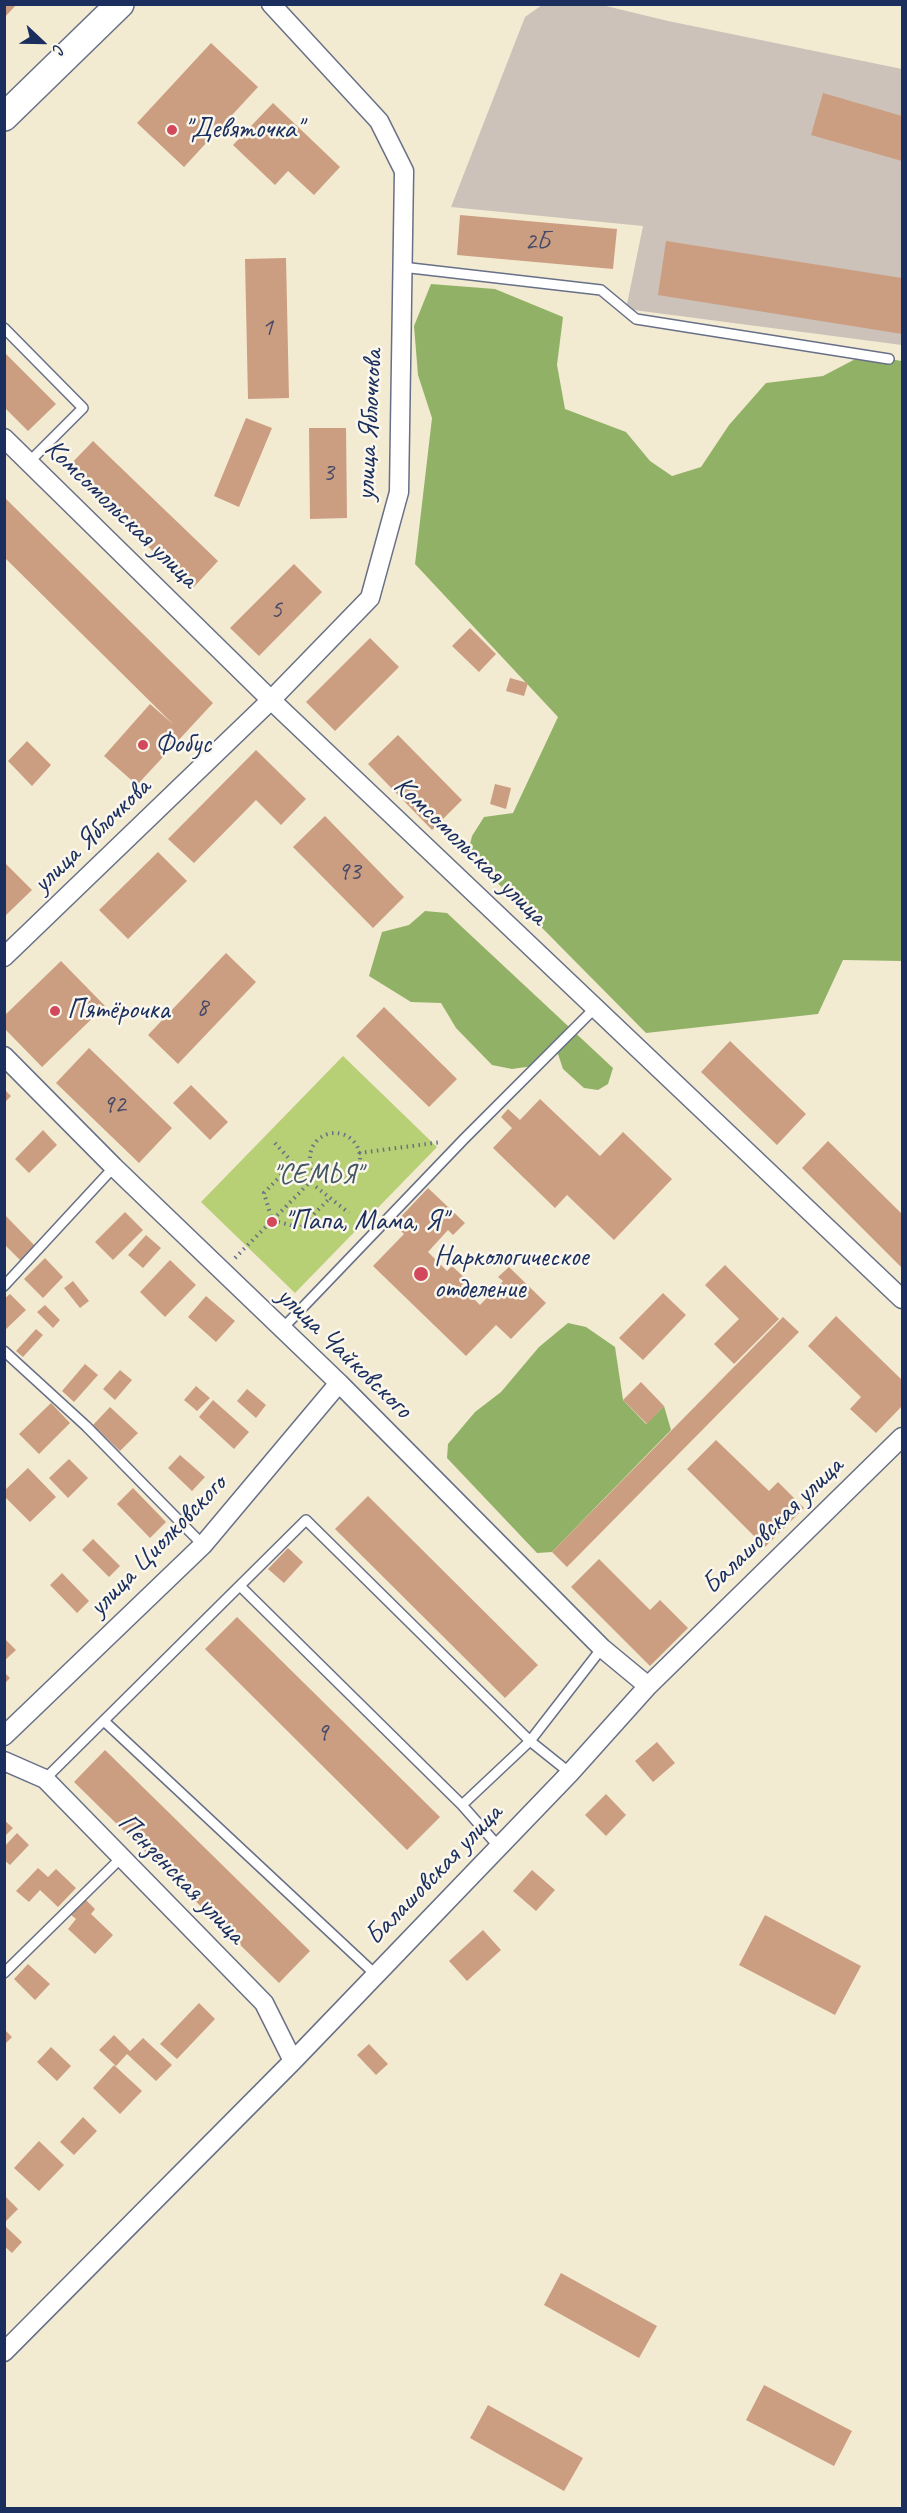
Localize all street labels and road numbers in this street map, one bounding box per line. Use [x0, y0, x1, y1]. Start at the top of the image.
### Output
street label: улица Яблочкова [349, 349, 391, 501]
street label: Комсомольская улица [37, 432, 205, 596]
street label: Комсомольская улица [386, 769, 554, 933]
street label: улица Яблочкова [26, 771, 158, 901]
street label: улица Чайковского [269, 1280, 419, 1426]
street label: Балашовская улица [695, 1450, 851, 1602]
street label: улица Циолковского [82, 1468, 234, 1624]
street label: Балашовская улица [358, 1797, 510, 1953]
street label: Пензенская улица [110, 1806, 252, 1952]

